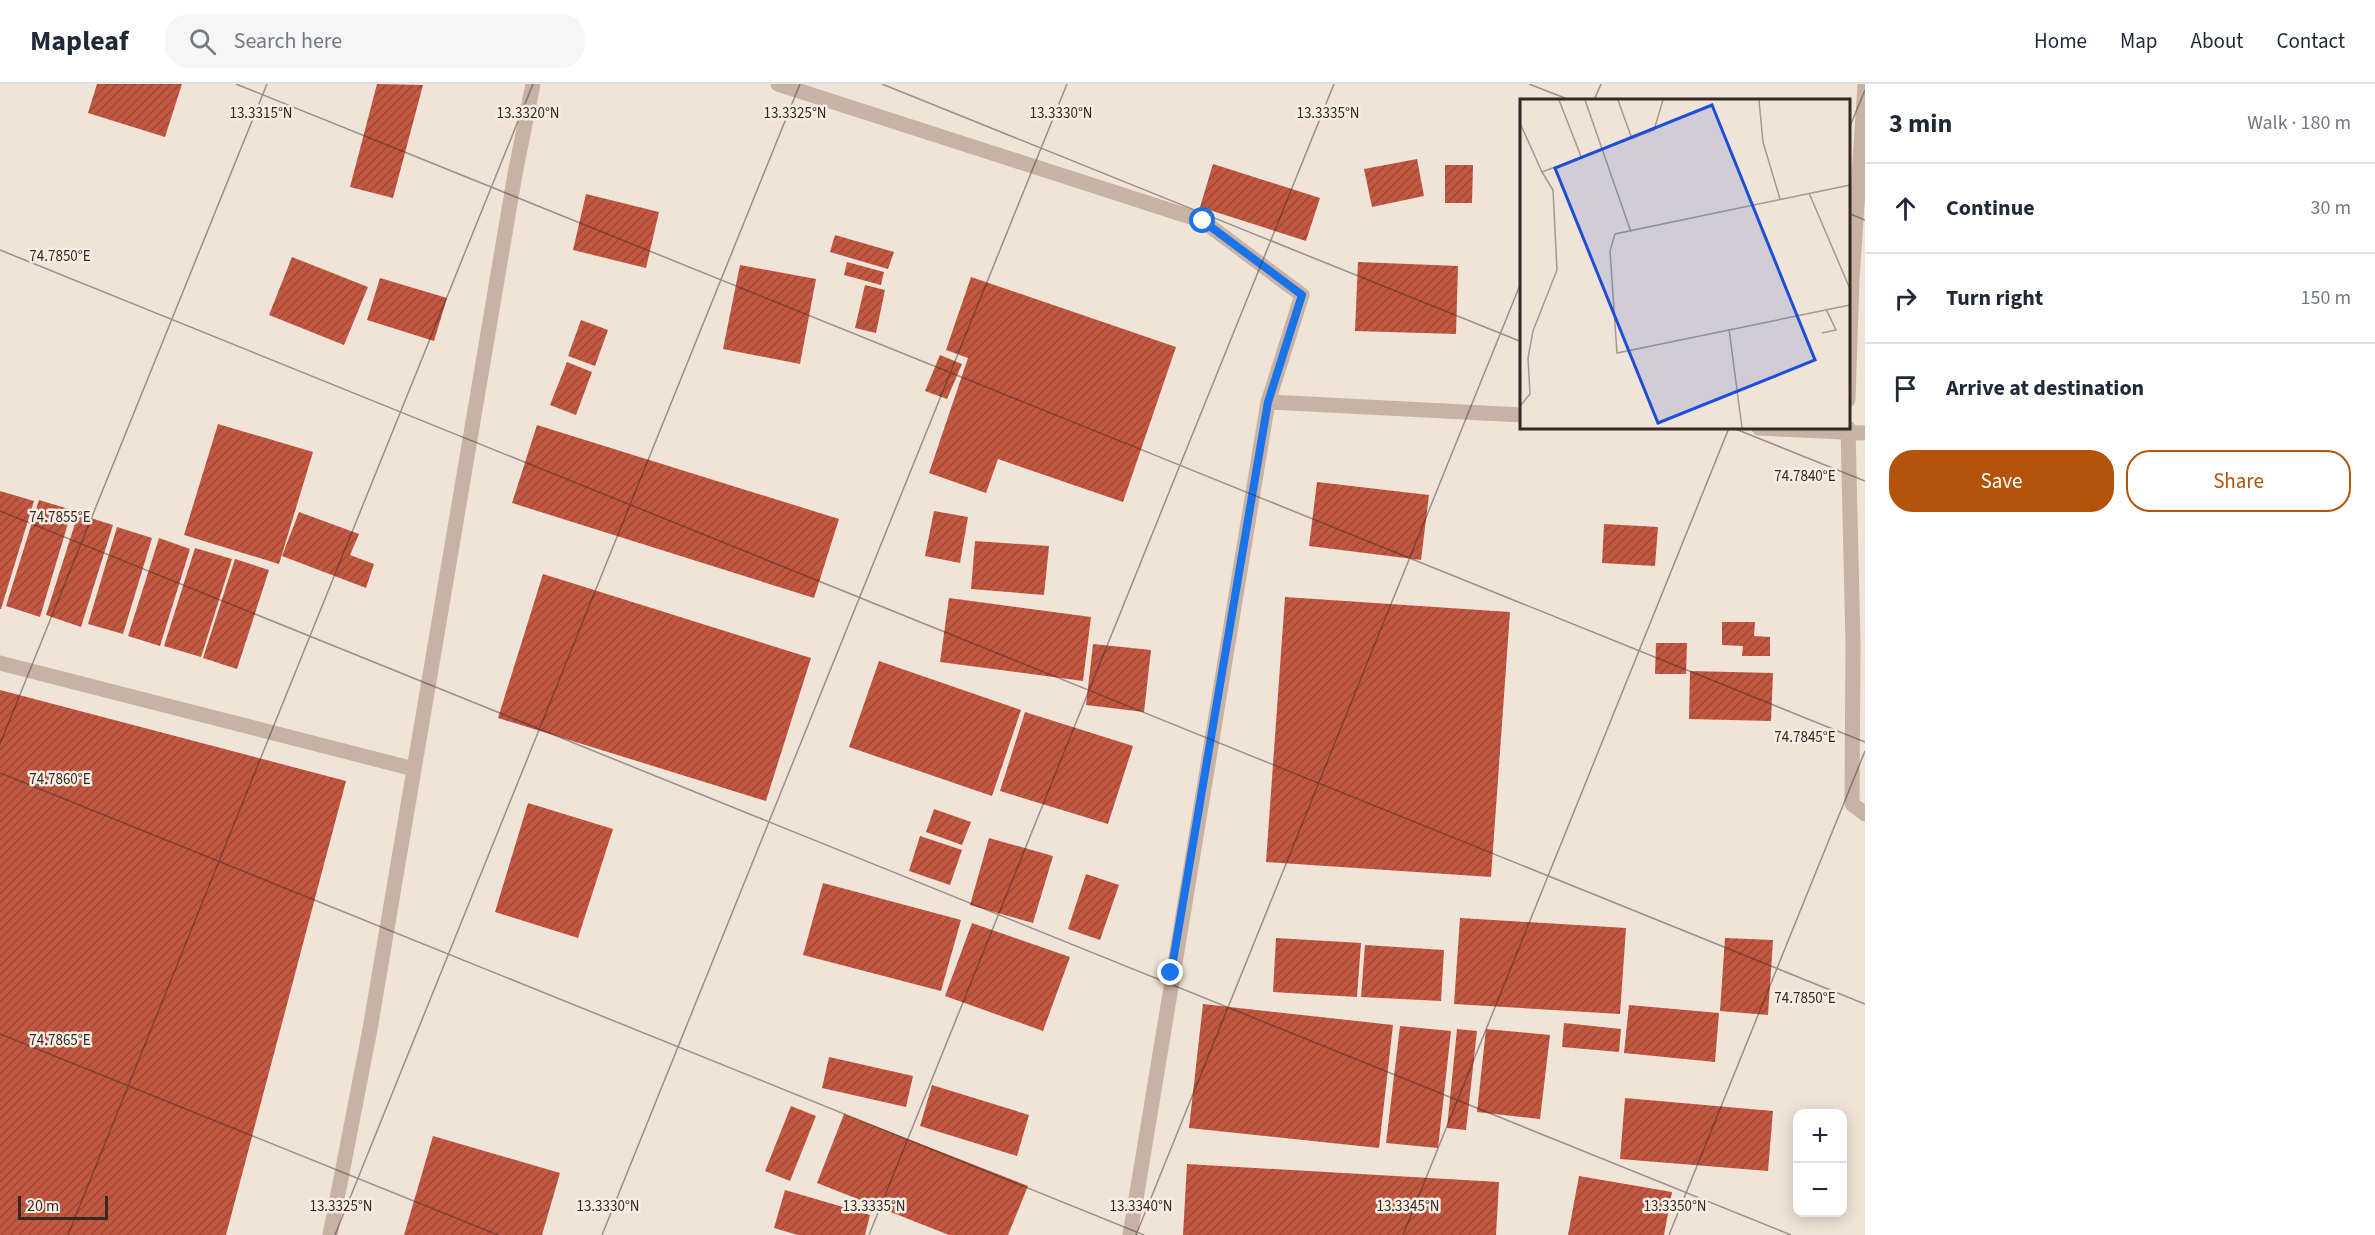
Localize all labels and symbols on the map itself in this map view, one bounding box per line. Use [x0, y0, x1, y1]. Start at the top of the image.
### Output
inset map [1520, 99, 1850, 429]
text: 13.3315°N [229, 103, 293, 124]
text: 13.3320°N [496, 103, 560, 124]
text: 13.3325°N [763, 103, 827, 124]
text: 13.3330°N [1029, 103, 1093, 124]
text: 13.3335°N [1296, 103, 1360, 124]
route start [1189, 207, 1215, 233]
text: 74.7850°E [29, 246, 91, 267]
text: 74.7840°E [1774, 466, 1836, 487]
text: 74.7855°E [29, 507, 91, 528]
text: 74.7845°E [1774, 727, 1836, 748]
text: 74.7860°E [29, 769, 91, 790]
route end [1157, 959, 1183, 985]
text: 74.7850°E [1774, 988, 1836, 1009]
text: 74.7865°E [29, 1030, 91, 1051]
scale bar [18, 1193, 108, 1220]
text: 13.3325°N [309, 1196, 373, 1217]
text: 13.3330°N [576, 1196, 640, 1217]
text: 13.3335°N [842, 1196, 906, 1217]
text: 13.3340°N [1109, 1196, 1173, 1217]
text: 13.3345°N [1376, 1196, 1440, 1217]
text: 13.3350°N [1643, 1196, 1707, 1217]

